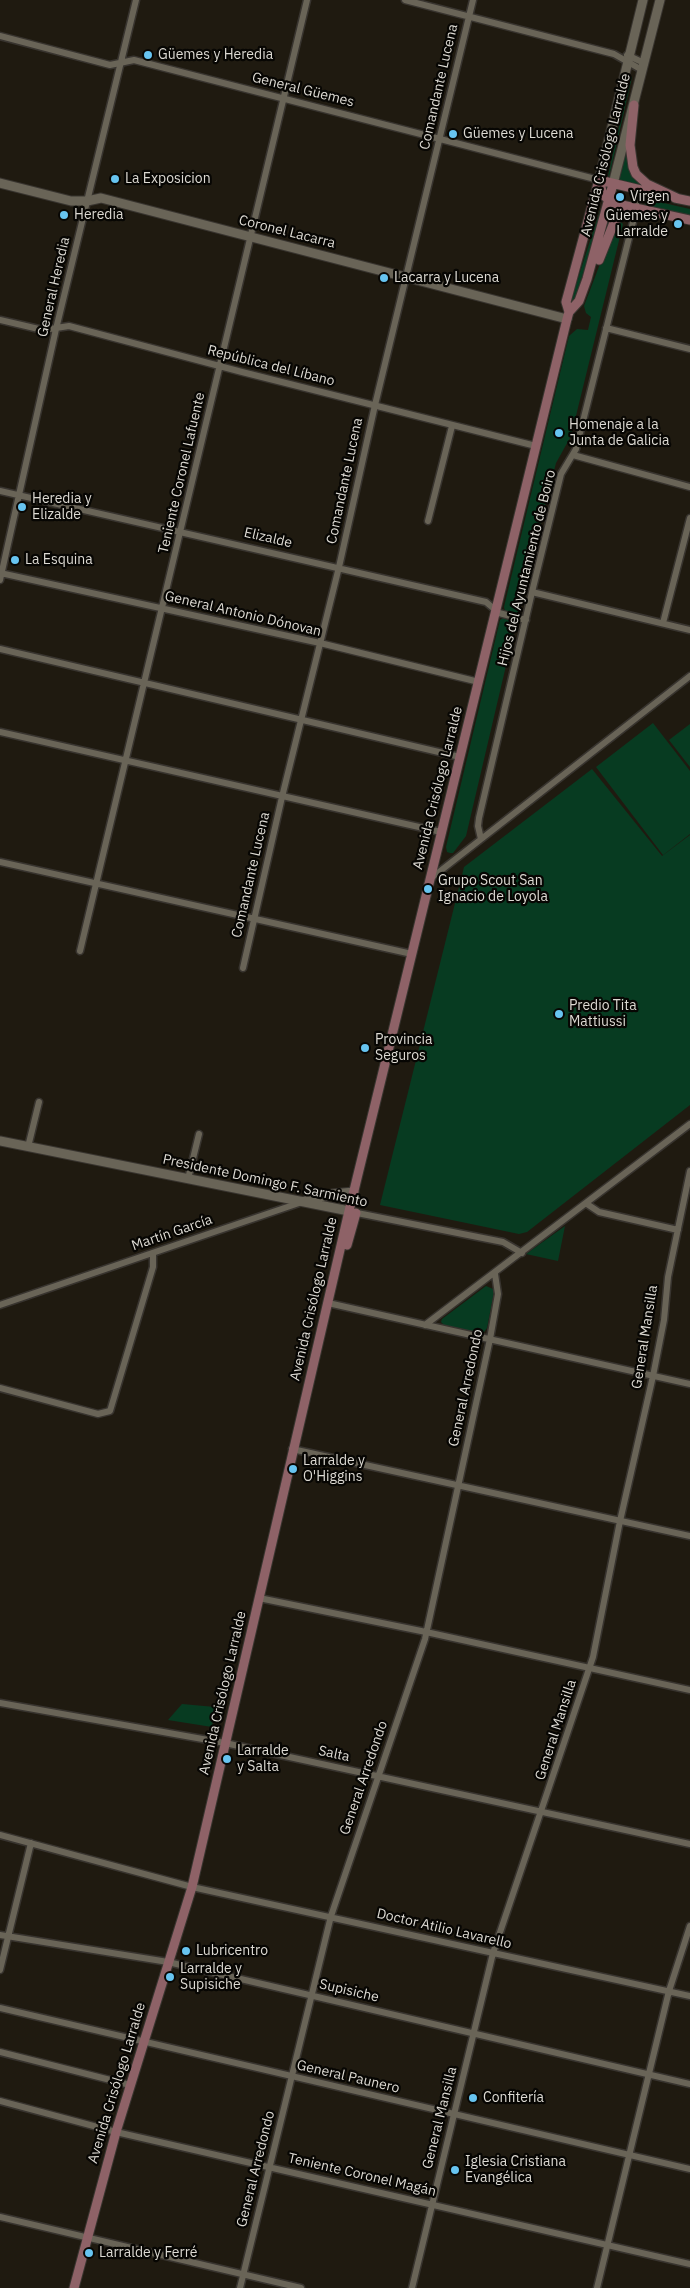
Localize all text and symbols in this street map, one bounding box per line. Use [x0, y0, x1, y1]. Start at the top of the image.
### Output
street label: Comandante Lucena [416, 23, 462, 151]
place label: Güemes y Heredia [158, 47, 273, 63]
marker: Güemes y Heredia [142, 49, 154, 61]
street label: General Güemes [250, 69, 356, 111]
street label: Avenida Crisólogo Larralde [578, 72, 634, 238]
place label: Güemes y Lucena [463, 126, 574, 142]
marker: Güemes y Lucena [447, 128, 459, 140]
place label: La Exposicion [125, 171, 211, 187]
marker: La Exposicion [109, 173, 121, 185]
place label: Virgen [630, 189, 670, 205]
marker: Virgen [614, 191, 626, 203]
place label: Heredia [74, 207, 123, 223]
place label: Güemes y Larralde [606, 208, 668, 240]
marker: Heredia [58, 209, 70, 221]
street label: Coronel Lacarra [237, 212, 337, 252]
marker: Güemes y Larralde [672, 218, 684, 230]
street label: General Heredia [34, 235, 74, 339]
place label: Lacarra y Lucena [394, 270, 499, 286]
marker: Lacarra y Lucena [378, 272, 390, 284]
street label: República del Líbano [206, 342, 336, 390]
street label: Teniente Coronel Lafuente [155, 391, 209, 555]
street label: Comandante Lucena [323, 416, 367, 546]
place label: Homenaje a la Junta de Galicia [569, 417, 669, 450]
marker: Homenaje a la Junta de Galicia [553, 427, 565, 439]
street label: Hijos del Ayuntamiento de Boiro [494, 468, 560, 668]
place label: Heredia y Elizalde [32, 491, 92, 524]
marker: Heredia y Elizalde [16, 501, 28, 513]
street label: Elizalde [242, 524, 294, 552]
place label: La Esquina [25, 552, 93, 568]
marker: La Esquina [9, 554, 21, 566]
street label: General Antonio Dónovan [163, 588, 323, 640]
street label: Avenida Crisólogo Larralde [410, 705, 466, 871]
street label: Comandante Lucena [228, 811, 274, 939]
place label: Grupo Scout San Ignacio de Loyola [438, 873, 548, 906]
marker: Grupo Scout San Ignacio de Loyola [422, 883, 434, 895]
place label: Predio Tita Mattiussi [569, 998, 637, 1030]
marker: Predio Tita Mattiussi [553, 1008, 565, 1020]
place label: Provincia Seguros [375, 1032, 432, 1064]
marker: Provincia Seguros [359, 1042, 371, 1054]
street label: Presidente Domingo F. Sarmiento [161, 1151, 369, 1211]
street label: Martín García [130, 1211, 214, 1255]
street label: Avenida Crisólogo Larralde [287, 1216, 341, 1382]
street label: General Mansilla [629, 1284, 661, 1390]
street label: General Arredondo [445, 1328, 487, 1448]
place label: Larralde y O'Higgins [303, 1453, 365, 1485]
marker: Larralde y O'Higgins [287, 1463, 299, 1475]
street label: Avenida Crisólogo Larralde [196, 1610, 250, 1776]
street label: General Mansilla [532, 1678, 580, 1782]
street label: General Arredondo [337, 1719, 391, 1837]
street label: Salta [317, 1742, 351, 1766]
place label: Larralde y Salta [237, 1743, 289, 1775]
marker: Larralde y Salta [221, 1753, 233, 1765]
street label: Doctor Atilio Lavarello [375, 1905, 513, 1953]
place label: Lubricentro [196, 1943, 268, 1959]
marker: Lubricentro [180, 1945, 192, 1957]
place label: Larralde y Supisiche [180, 1961, 242, 1994]
marker: Larralde y Supisiche [164, 1971, 176, 1983]
street label: Supisiche [318, 1976, 380, 2006]
street label: Avenida Crisólogo Larralde [84, 2001, 150, 2165]
street label: General Paunero [295, 2057, 401, 2097]
street label: General Mansilla [419, 2065, 461, 2171]
place label: Confitería [483, 2090, 544, 2106]
marker: Confitería [467, 2092, 479, 2104]
street label: General Arredondo [233, 2109, 279, 2229]
street label: Teniente Coronel Magán [286, 2150, 438, 2200]
place label: Iglesia Cristiana Evangélica [465, 2154, 566, 2186]
marker: Iglesia Cristiana Evangélica [449, 2164, 461, 2176]
place label: Larralde y Ferré [99, 2245, 197, 2261]
marker: Larralde y Ferré [83, 2247, 95, 2259]

